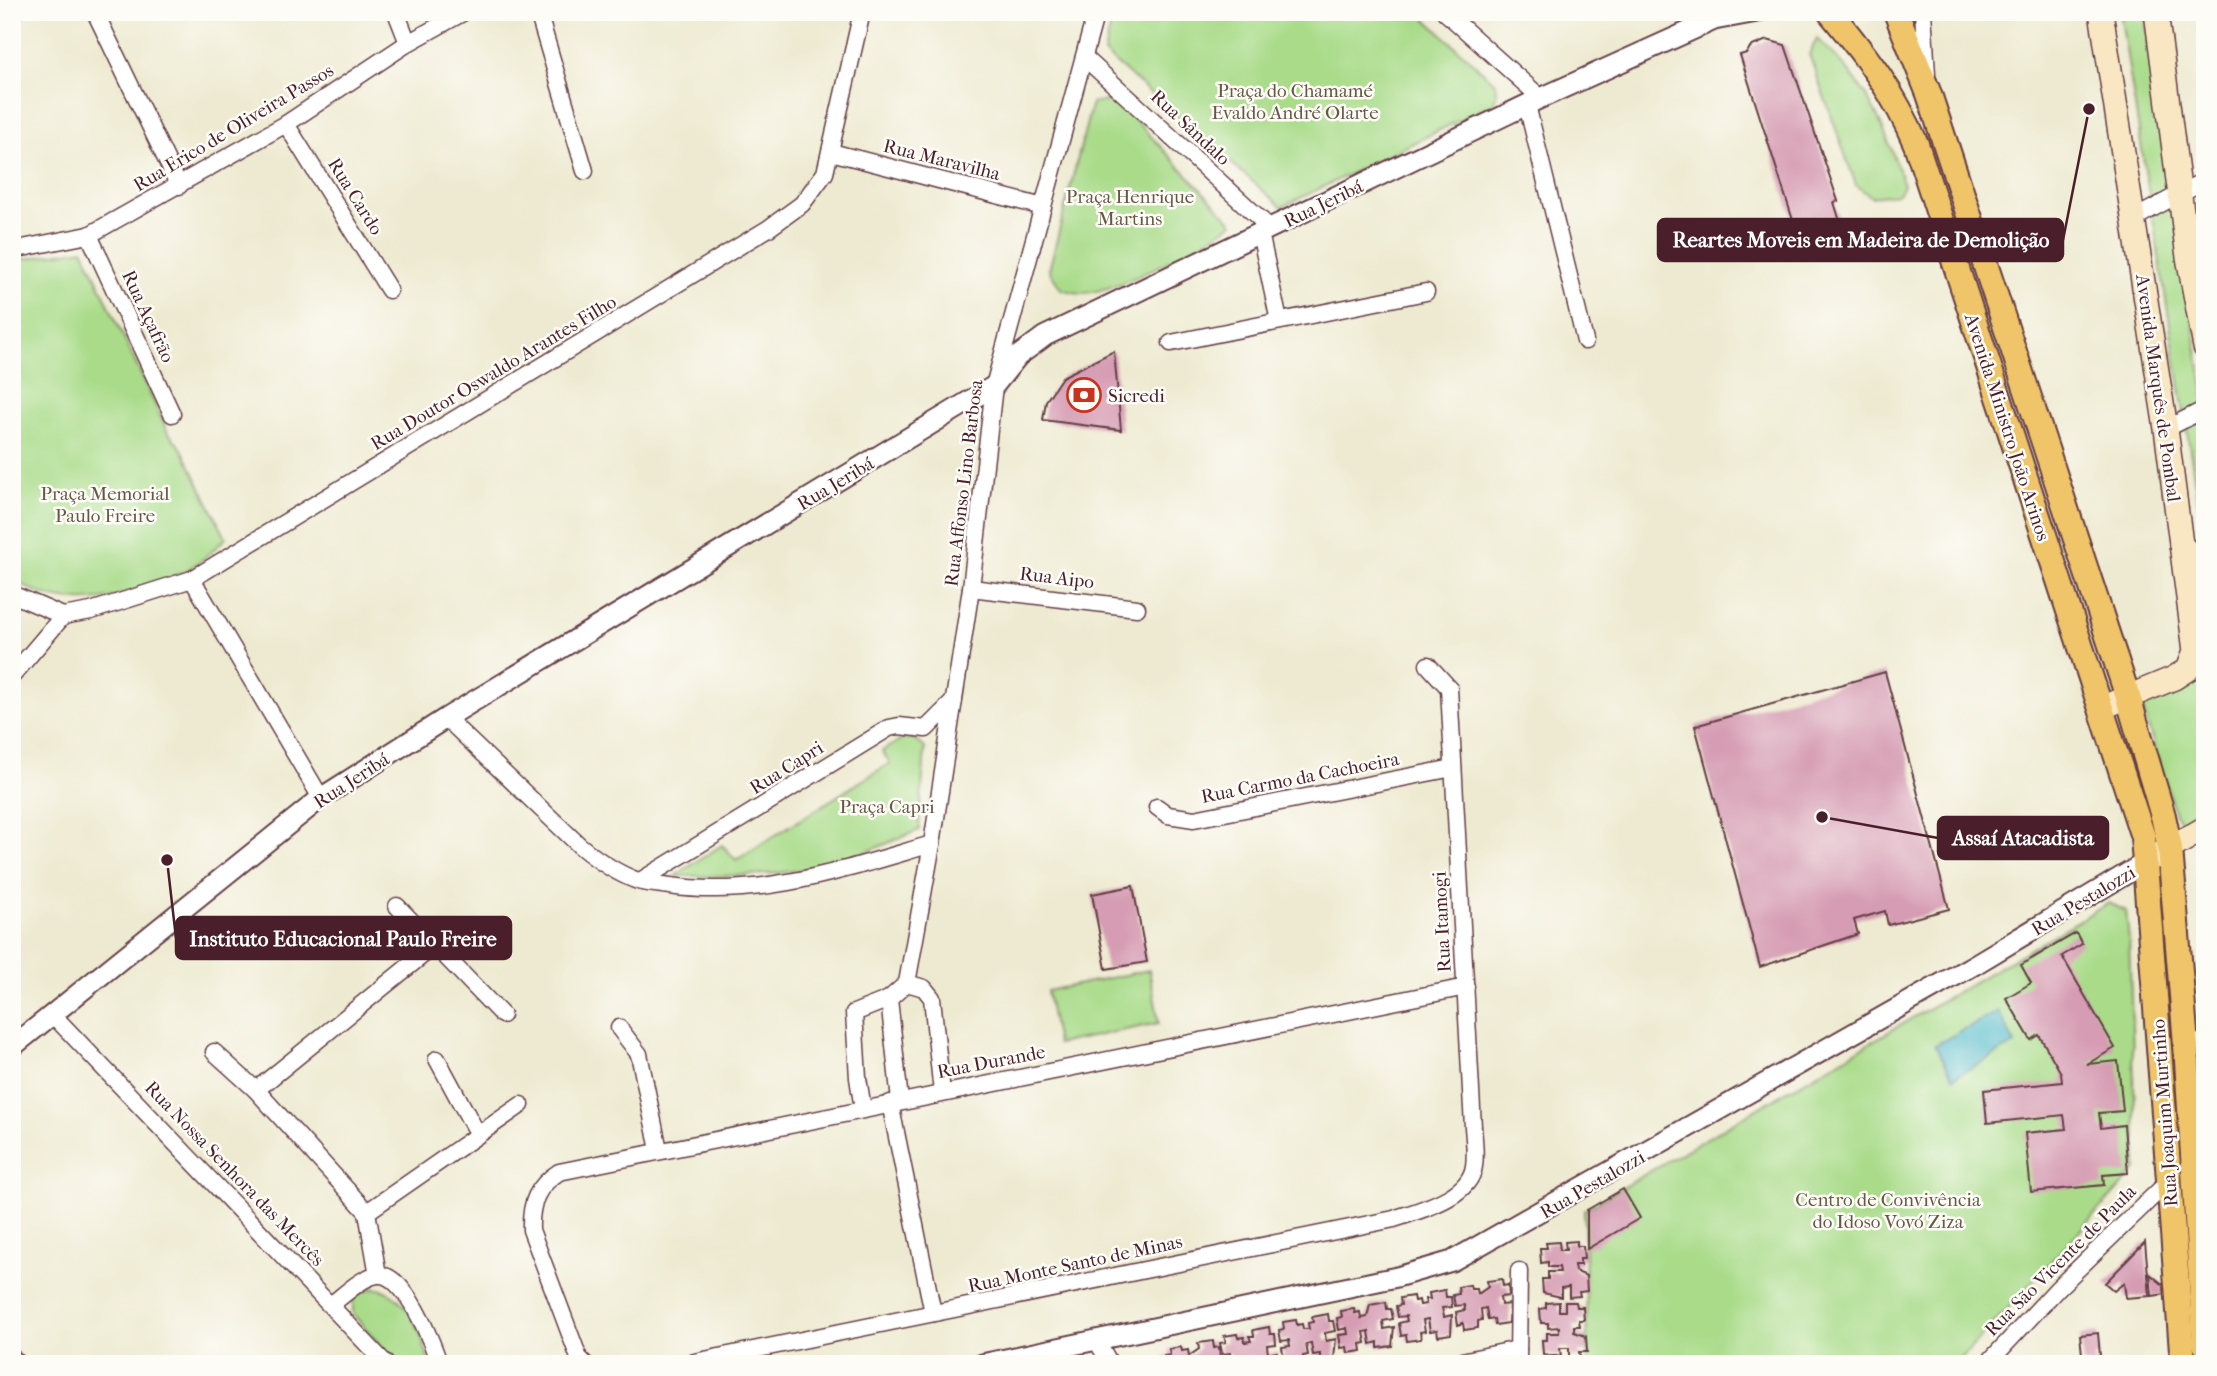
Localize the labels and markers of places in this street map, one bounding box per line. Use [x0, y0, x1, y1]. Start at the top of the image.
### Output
callout: Reartes Moveis em Madeira de Demolição [1658, 219, 2063, 261]
bank icon: Sicredi [1065, 376, 1103, 414]
place label: Sicredi [1108, 385, 1165, 407]
callout: Assaí Atacadista [1938, 817, 2108, 859]
callout: Instituto Educacional Paulo Freire [176, 917, 511, 959]

